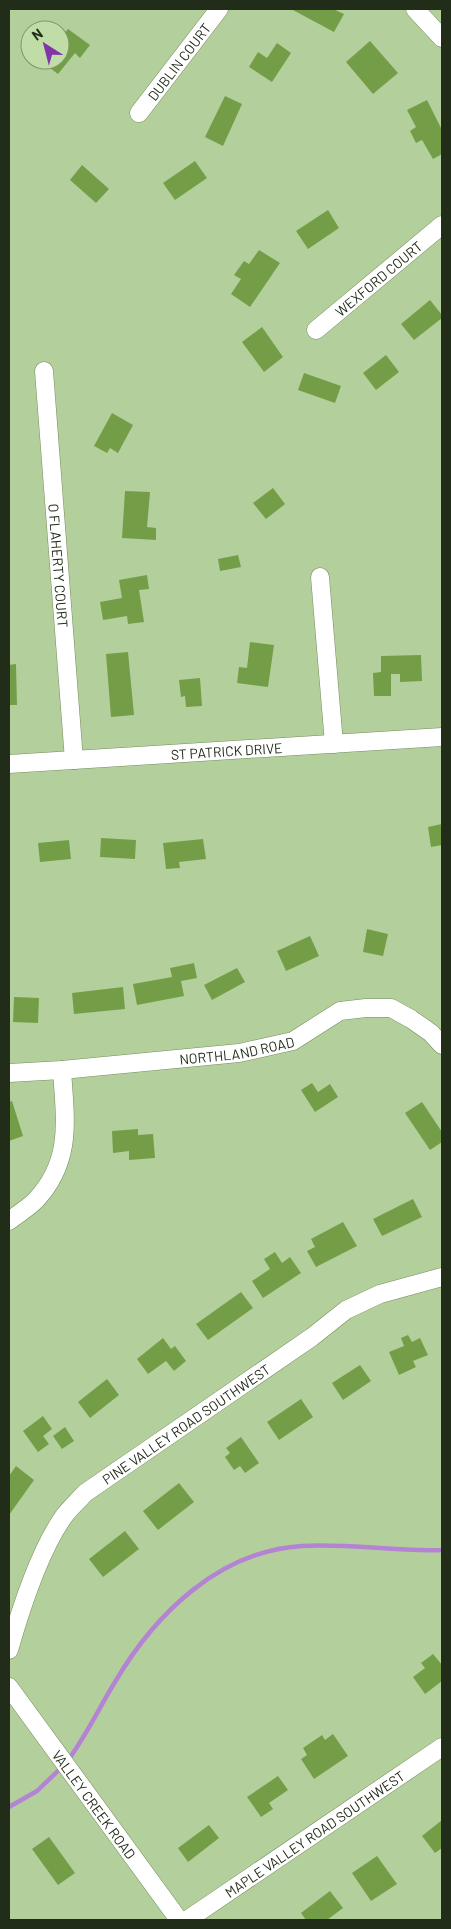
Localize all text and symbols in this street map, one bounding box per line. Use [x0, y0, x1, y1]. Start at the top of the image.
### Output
street label: DUBLIN COURT [143, 19, 214, 104]
north arrow [20, 20, 70, 70]
text: N [28, 24, 46, 44]
street label: WEXFORD COURT [331, 237, 425, 319]
street label: O FLAHERTY COURT [46, 503, 72, 628]
street label: ST PATRICK DRIVE [170, 738, 283, 762]
street label: NORTHLAND ROAD [179, 1033, 296, 1067]
street label: PINE VALLEY ROAD SOUTHWEST [99, 1360, 273, 1487]
street label: VALLEY CREEK ROAD [49, 1746, 140, 1862]
street label: MAPLE VALLEY ROAD SOUTHWEST [221, 1767, 408, 1901]

